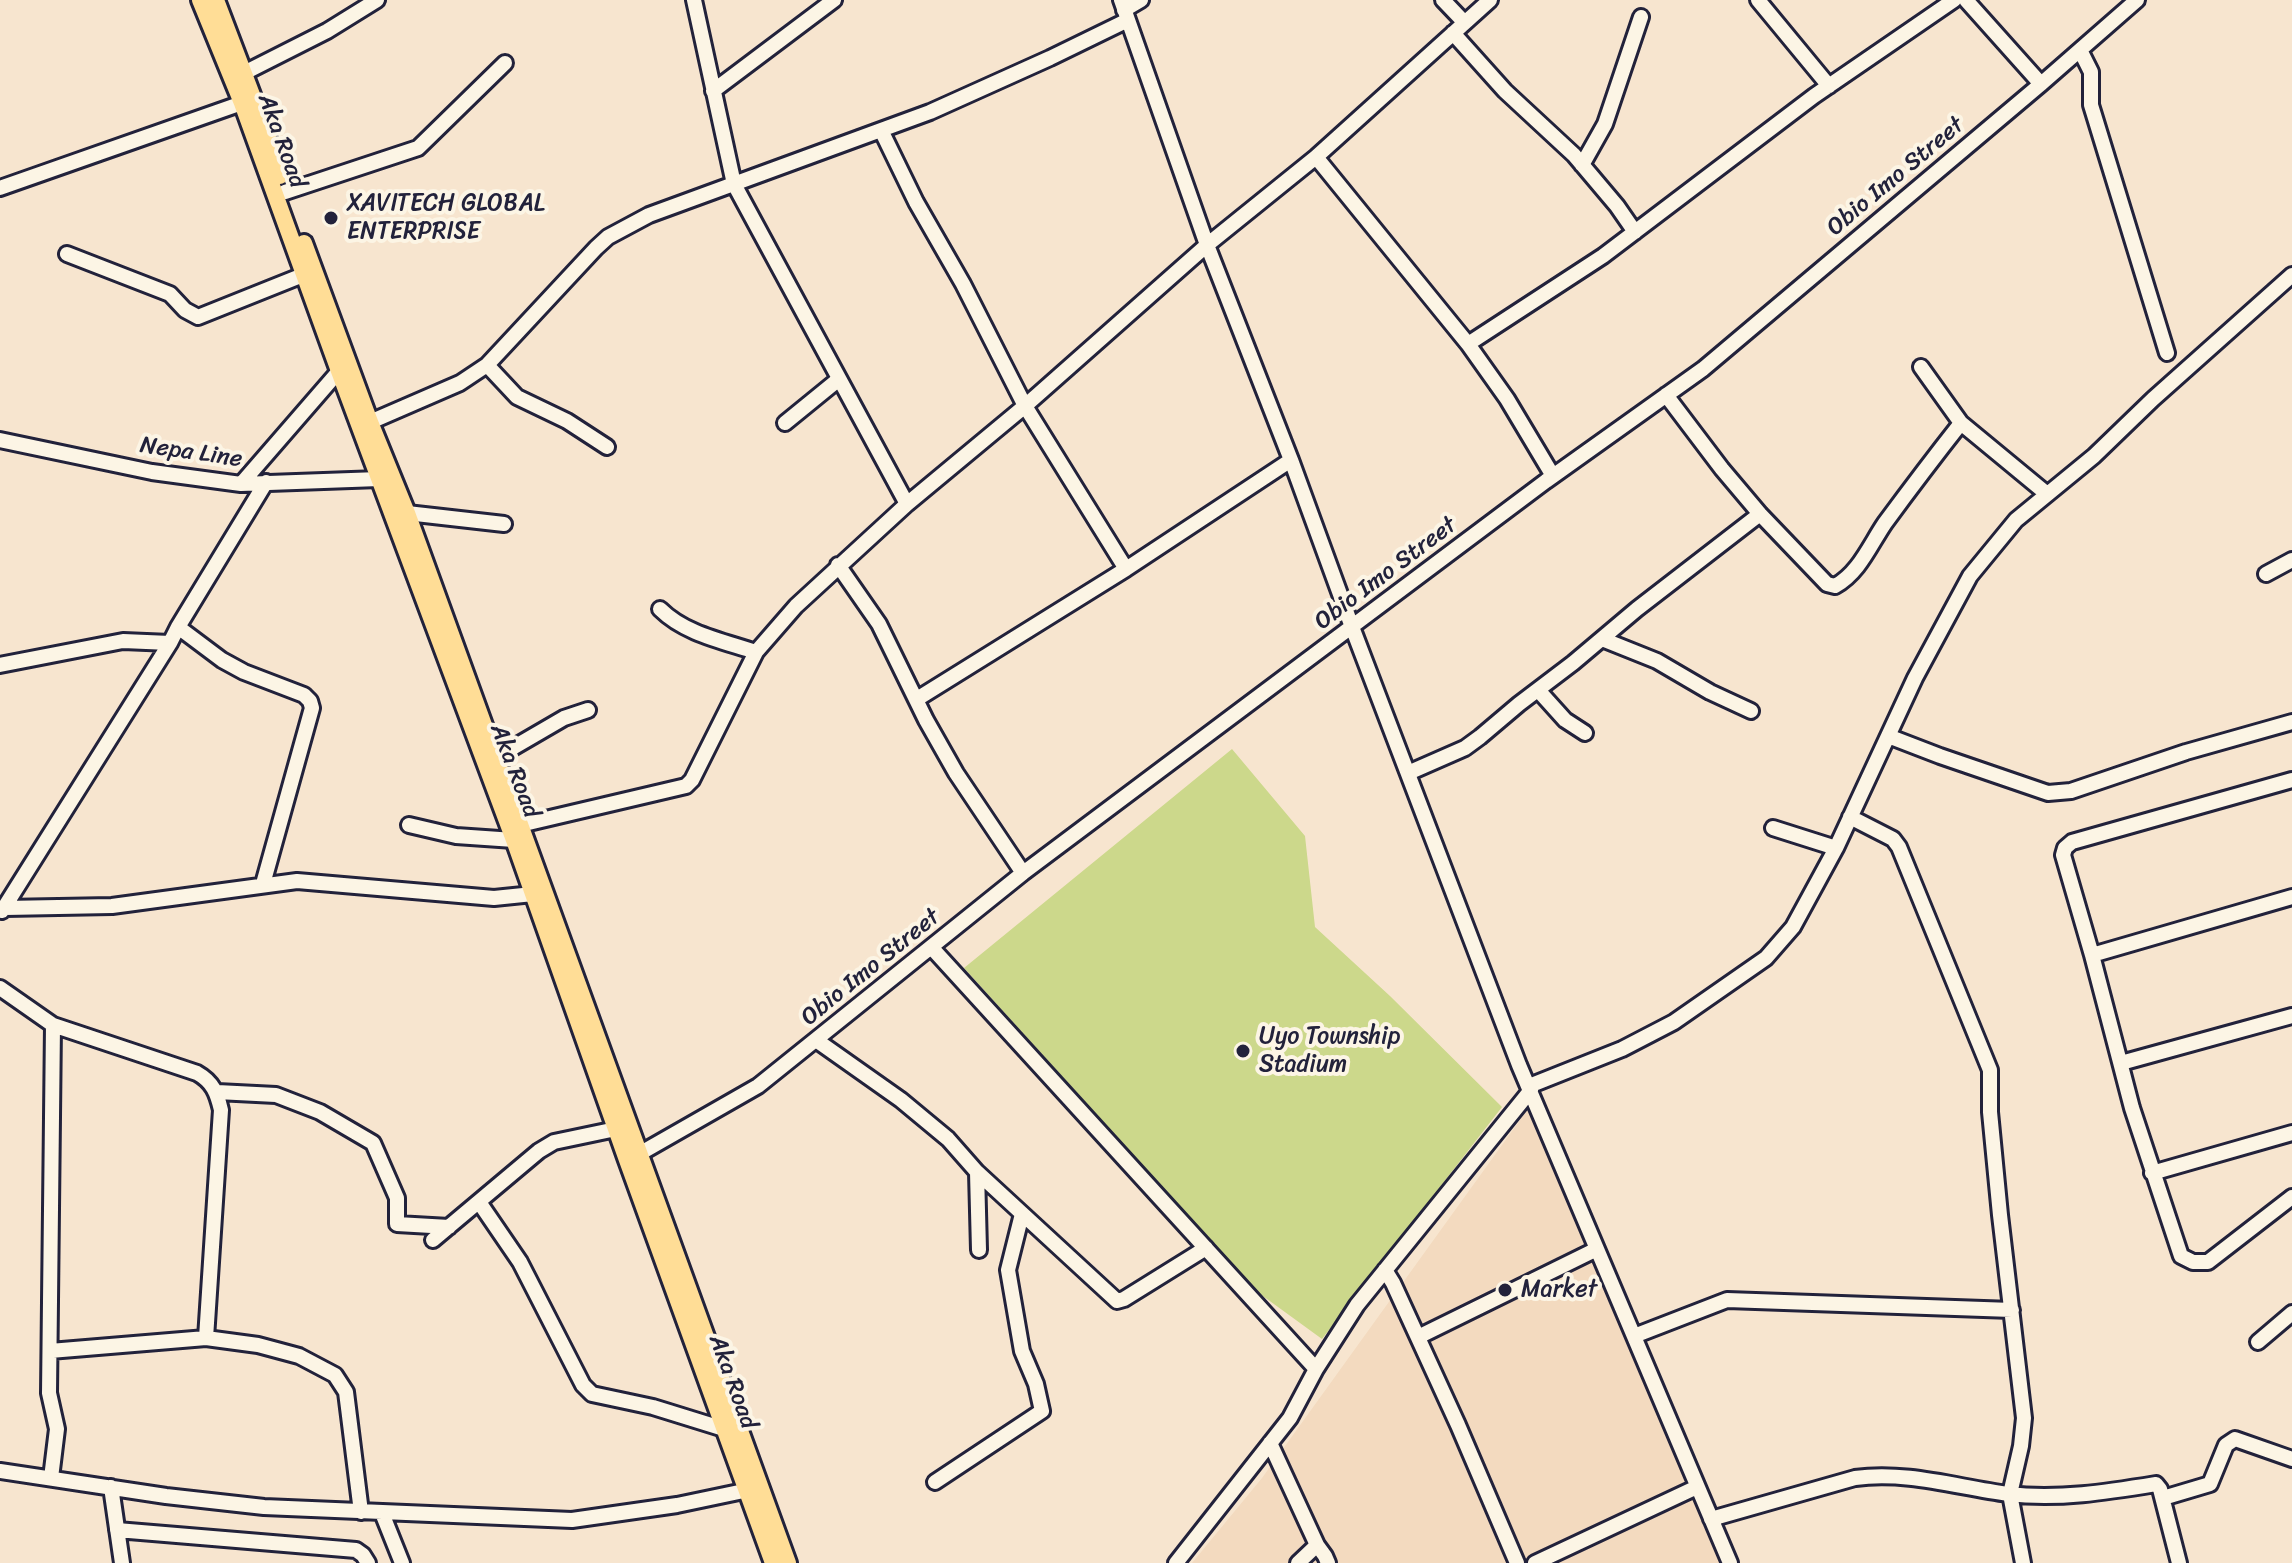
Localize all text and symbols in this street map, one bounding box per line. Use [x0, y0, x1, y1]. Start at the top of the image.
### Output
street label: Aka Road [251, 90, 311, 192]
street label: Obio Imo Street [1822, 111, 1970, 243]
place label: XAVITECH GLOBAL ENTERPRISE [347, 190, 545, 246]
marker: XAVITECH GLOBAL ENTERPRISE [322, 209, 340, 227]
street label: Nepa Line [138, 432, 244, 474]
street label: Obio Imo Street [1309, 511, 1463, 637]
street label: Aka Road [483, 720, 545, 822]
street label: Obio Imo Street [796, 903, 946, 1033]
place label: Uyo Township Stadium [1259, 1023, 1400, 1079]
marker: Uyo Township Stadium [1234, 1042, 1252, 1060]
place label: Market [1521, 1276, 1597, 1304]
marker: Market [1496, 1281, 1514, 1299]
street label: Aka Road [702, 1331, 762, 1433]

